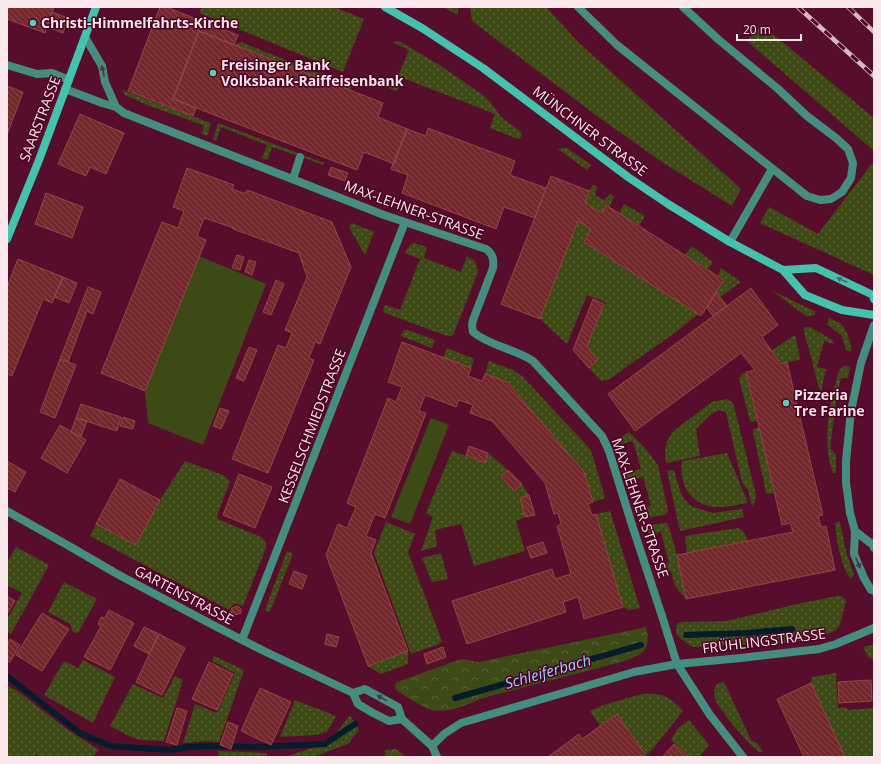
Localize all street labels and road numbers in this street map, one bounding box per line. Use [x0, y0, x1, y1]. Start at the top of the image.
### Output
street label: SAARSTRASSE [15, 73, 65, 164]
street label: MÜNCHNER STRASSE [529, 81, 652, 180]
street label: MAX-LEHNER-STRASSE [342, 175, 486, 244]
street label: KESSELSCHMIEDSTRASSE [273, 346, 350, 506]
street label: MAX-LEHNER-STRASSE [608, 435, 673, 580]
street label: GARTENSTRASSE [131, 560, 237, 629]
street label: FRÜHLINGSTRASSE [701, 623, 827, 658]

